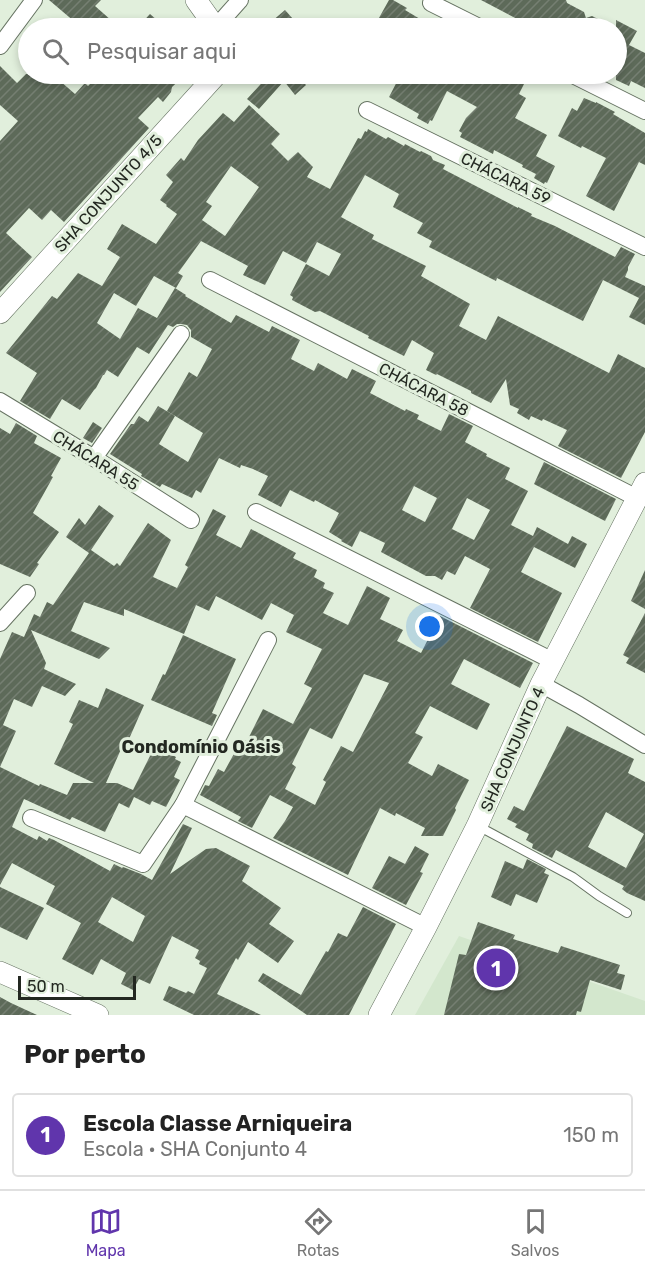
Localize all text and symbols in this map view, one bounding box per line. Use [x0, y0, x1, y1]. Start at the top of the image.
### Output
search box [18, 18, 627, 84]
icon: search [39, 35, 72, 68]
text: Pesquisar aqui [87, 38, 237, 65]
street label: SHA CONJUNTO 4/5 [51, 131, 166, 256]
street label: CHÁCARA 59 [458, 149, 554, 208]
street label: CHÁCARA 58 [376, 359, 472, 420]
street label: CHÁCARA 55 [49, 427, 142, 494]
your location [415, 612, 444, 641]
street label: SHA CONJUNTO 4 [476, 684, 548, 814]
district label: Condomínio Oásis [121, 736, 281, 758]
pin: 1 [476, 946, 516, 990]
scale bar [18, 973, 136, 1000]
text: 50 m [27, 977, 65, 996]
text: Por perto [24, 1039, 146, 1070]
text: Escola Classe Arniqueira [83, 1110, 352, 1137]
text: 1 [41, 1123, 50, 1147]
text: 150 m [563, 1123, 619, 1147]
text: Escola · SHA Conjunto 4 [83, 1137, 307, 1161]
tab: Mapa [86, 1205, 126, 1260]
tab: Rotas [297, 1205, 340, 1260]
tab: Salvos [511, 1205, 559, 1260]

